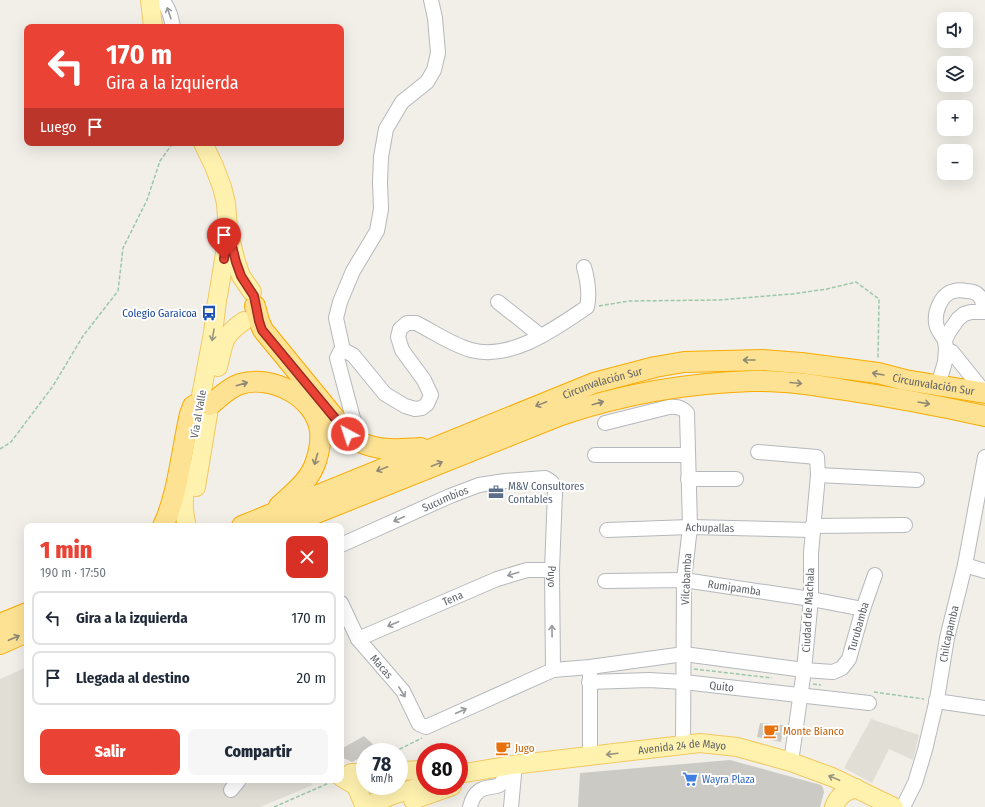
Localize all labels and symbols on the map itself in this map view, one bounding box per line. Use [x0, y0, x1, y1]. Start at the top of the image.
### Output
one-way arrow [165, 6, 172, 19]
pin [207, 218, 241, 259]
bus stop icon: Colegio Garaicoa [200, 304, 218, 322]
place label: Colegio Garaicoa [122, 307, 197, 320]
one-way arrow [208, 328, 216, 341]
one-way arrow [743, 356, 756, 364]
street label: Circunvalación Sur [561, 365, 644, 402]
one-way arrow [872, 369, 885, 377]
street label: Circunvalación Sur [891, 371, 976, 398]
one-way arrow [235, 380, 248, 387]
one-way arrow [789, 380, 802, 387]
street label: Vía al Valle [188, 389, 209, 439]
one-way arrow [591, 399, 604, 406]
one-way arrow [917, 399, 930, 407]
one-way arrow [536, 401, 548, 409]
position arrow [327, 413, 369, 455]
one-way arrow [312, 452, 319, 465]
one-way arrow [431, 460, 443, 468]
one-way arrow [377, 466, 389, 474]
place label: M&V Consultores Contables [508, 480, 584, 506]
office icon: M&V Consultores Contables [487, 483, 505, 501]
street label: Sucumbios [420, 484, 471, 515]
one-way arrow [393, 516, 405, 524]
street label: Achupallas [685, 521, 735, 535]
street label: Vilcabamba [679, 553, 694, 605]
street label: Puyo [545, 565, 558, 588]
street label: Ciudad de Machala [800, 567, 817, 653]
one-way arrow [507, 571, 520, 578]
street label: Rumipamba [707, 578, 762, 598]
street label: Tena [440, 588, 465, 609]
street label: Turubamba [845, 600, 872, 653]
street label: Chilcapamba [937, 604, 962, 663]
one-way arrow [388, 621, 400, 628]
one-way arrow [549, 625, 556, 638]
one-way arrow [7, 634, 19, 641]
street label: Macas [367, 652, 396, 682]
street label: Quito [709, 679, 735, 695]
one-way arrow [398, 686, 406, 697]
one-way arrow [455, 707, 467, 714]
cafe icon: Monte Bianco [762, 722, 780, 740]
place label: Monte Bianco [783, 725, 844, 738]
street label: Avenida 24 de Mayo [637, 737, 727, 757]
cafe icon: Jugo [494, 739, 512, 757]
place label: Jugo [515, 742, 535, 755]
speed limit sign: 80 [416, 743, 468, 795]
one-way arrow [606, 750, 619, 758]
supermarket icon: Wayra Plaza [681, 770, 699, 788]
place label: Wayra Plaza [702, 773, 755, 786]
one-way arrow [828, 774, 840, 782]

